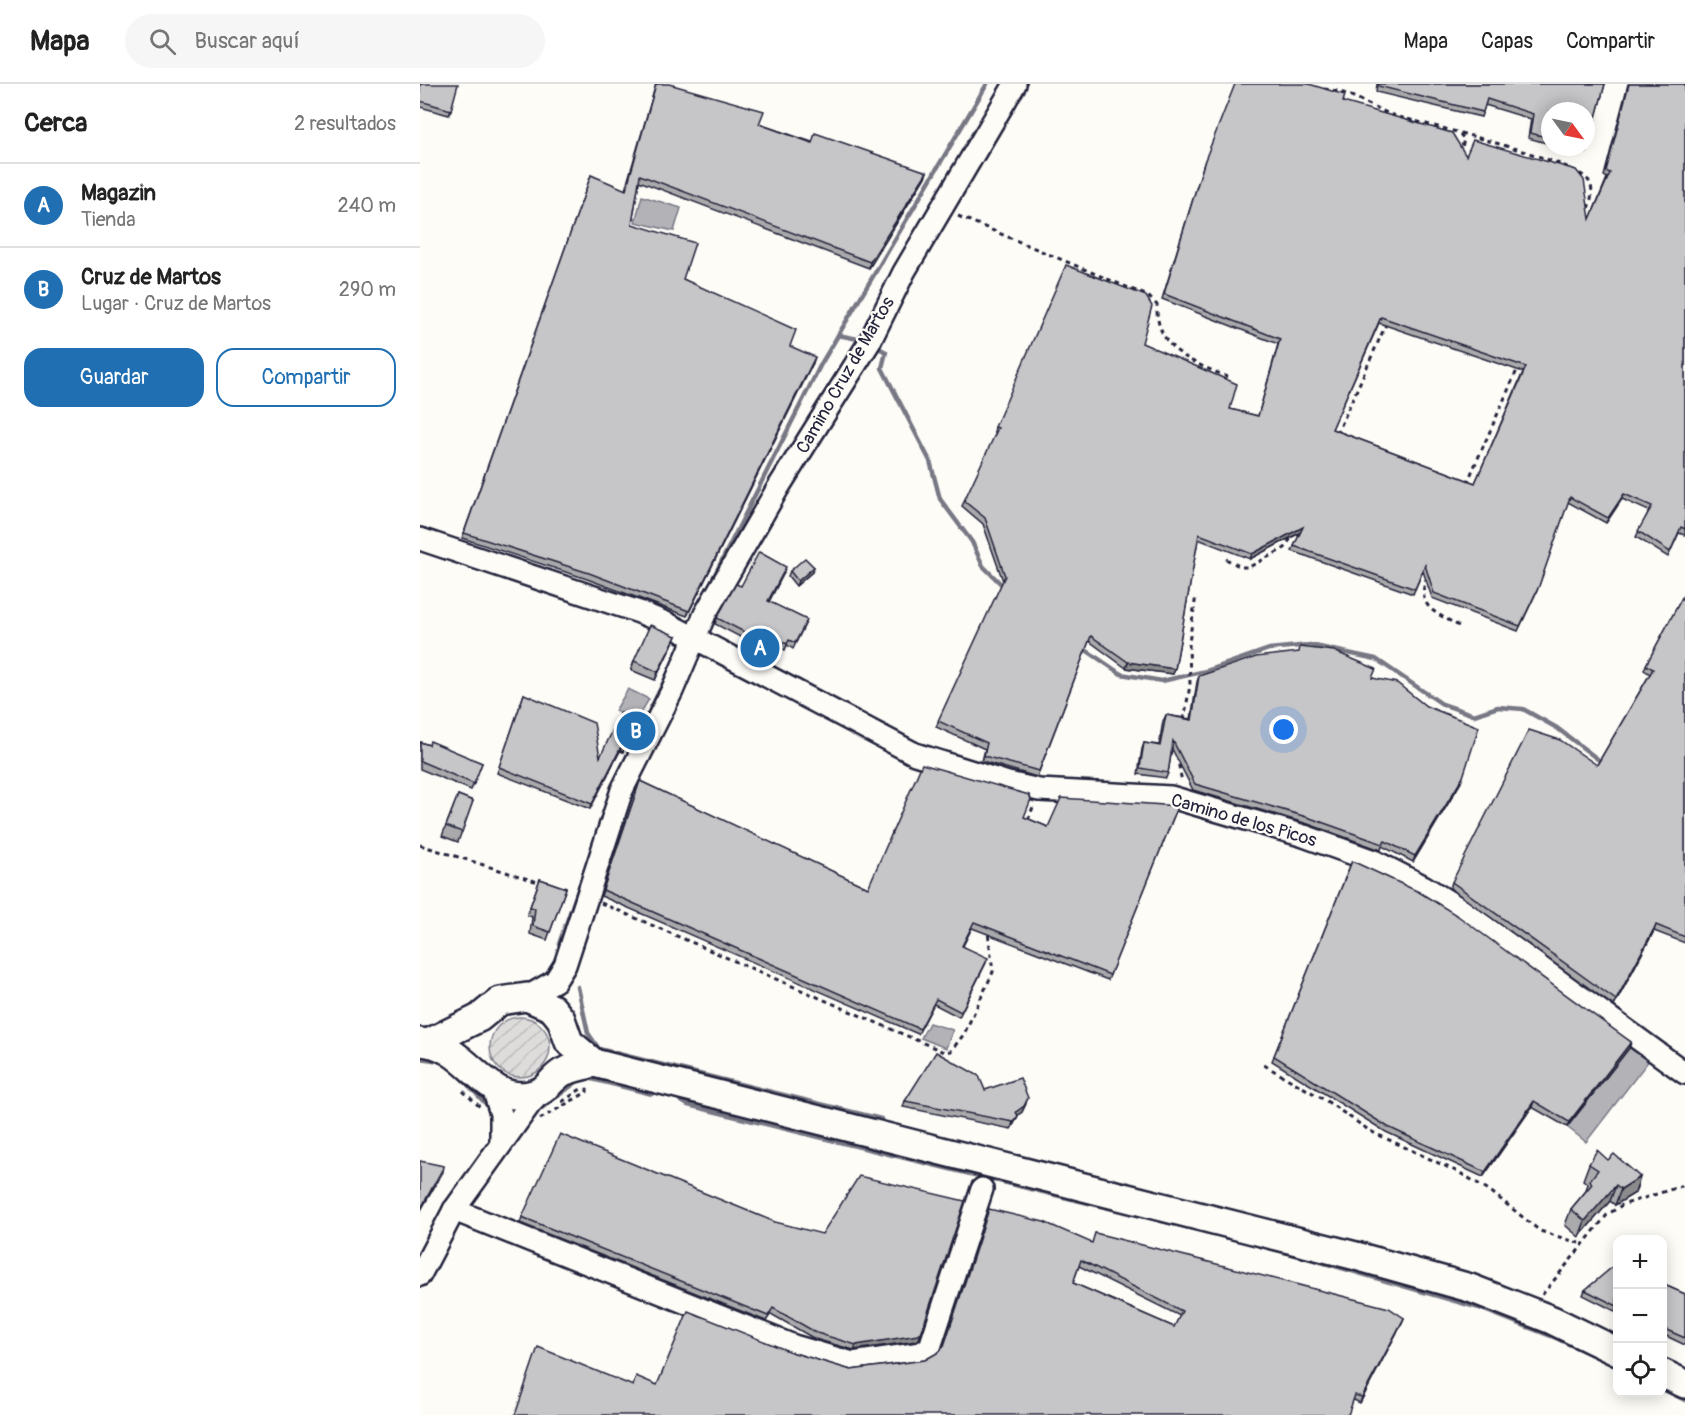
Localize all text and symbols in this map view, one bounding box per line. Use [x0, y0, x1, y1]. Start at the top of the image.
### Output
search box [125, 14, 545, 68]
text: Mapa [30, 24, 89, 59]
icon: search [146, 25, 179, 58]
text: Buscar aquí [194, 27, 300, 55]
text: Mapa [1404, 28, 1448, 55]
text: Capas [1481, 28, 1533, 55]
text: Compartir [1566, 28, 1655, 55]
north arrow [1541, 102, 1595, 156]
text: Cerca [24, 107, 87, 139]
text: 2 resultados [294, 111, 396, 136]
text: Magazin [81, 179, 156, 207]
text: A [37, 193, 50, 218]
text: 240 m [337, 193, 396, 218]
text: Tienda [81, 207, 136, 232]
text: Cruz de Martos [81, 263, 221, 291]
text: B [38, 277, 49, 302]
text: 290 m [339, 277, 396, 302]
text: Lugar · Cruz de Martos [81, 291, 271, 316]
street label: Camino Cruz de Martos [791, 293, 900, 458]
button: Guardar [24, 348, 204, 407]
button: Compartir [216, 348, 396, 407]
pin: A [740, 626, 780, 670]
pin: B [616, 708, 656, 754]
your location [1269, 715, 1298, 744]
street label: Camino de los Picos [1168, 789, 1319, 852]
map controls [1613, 1235, 1667, 1397]
button: + [1613, 1235, 1667, 1289]
button: − [1613, 1289, 1667, 1343]
button: locate [1613, 1343, 1667, 1397]

